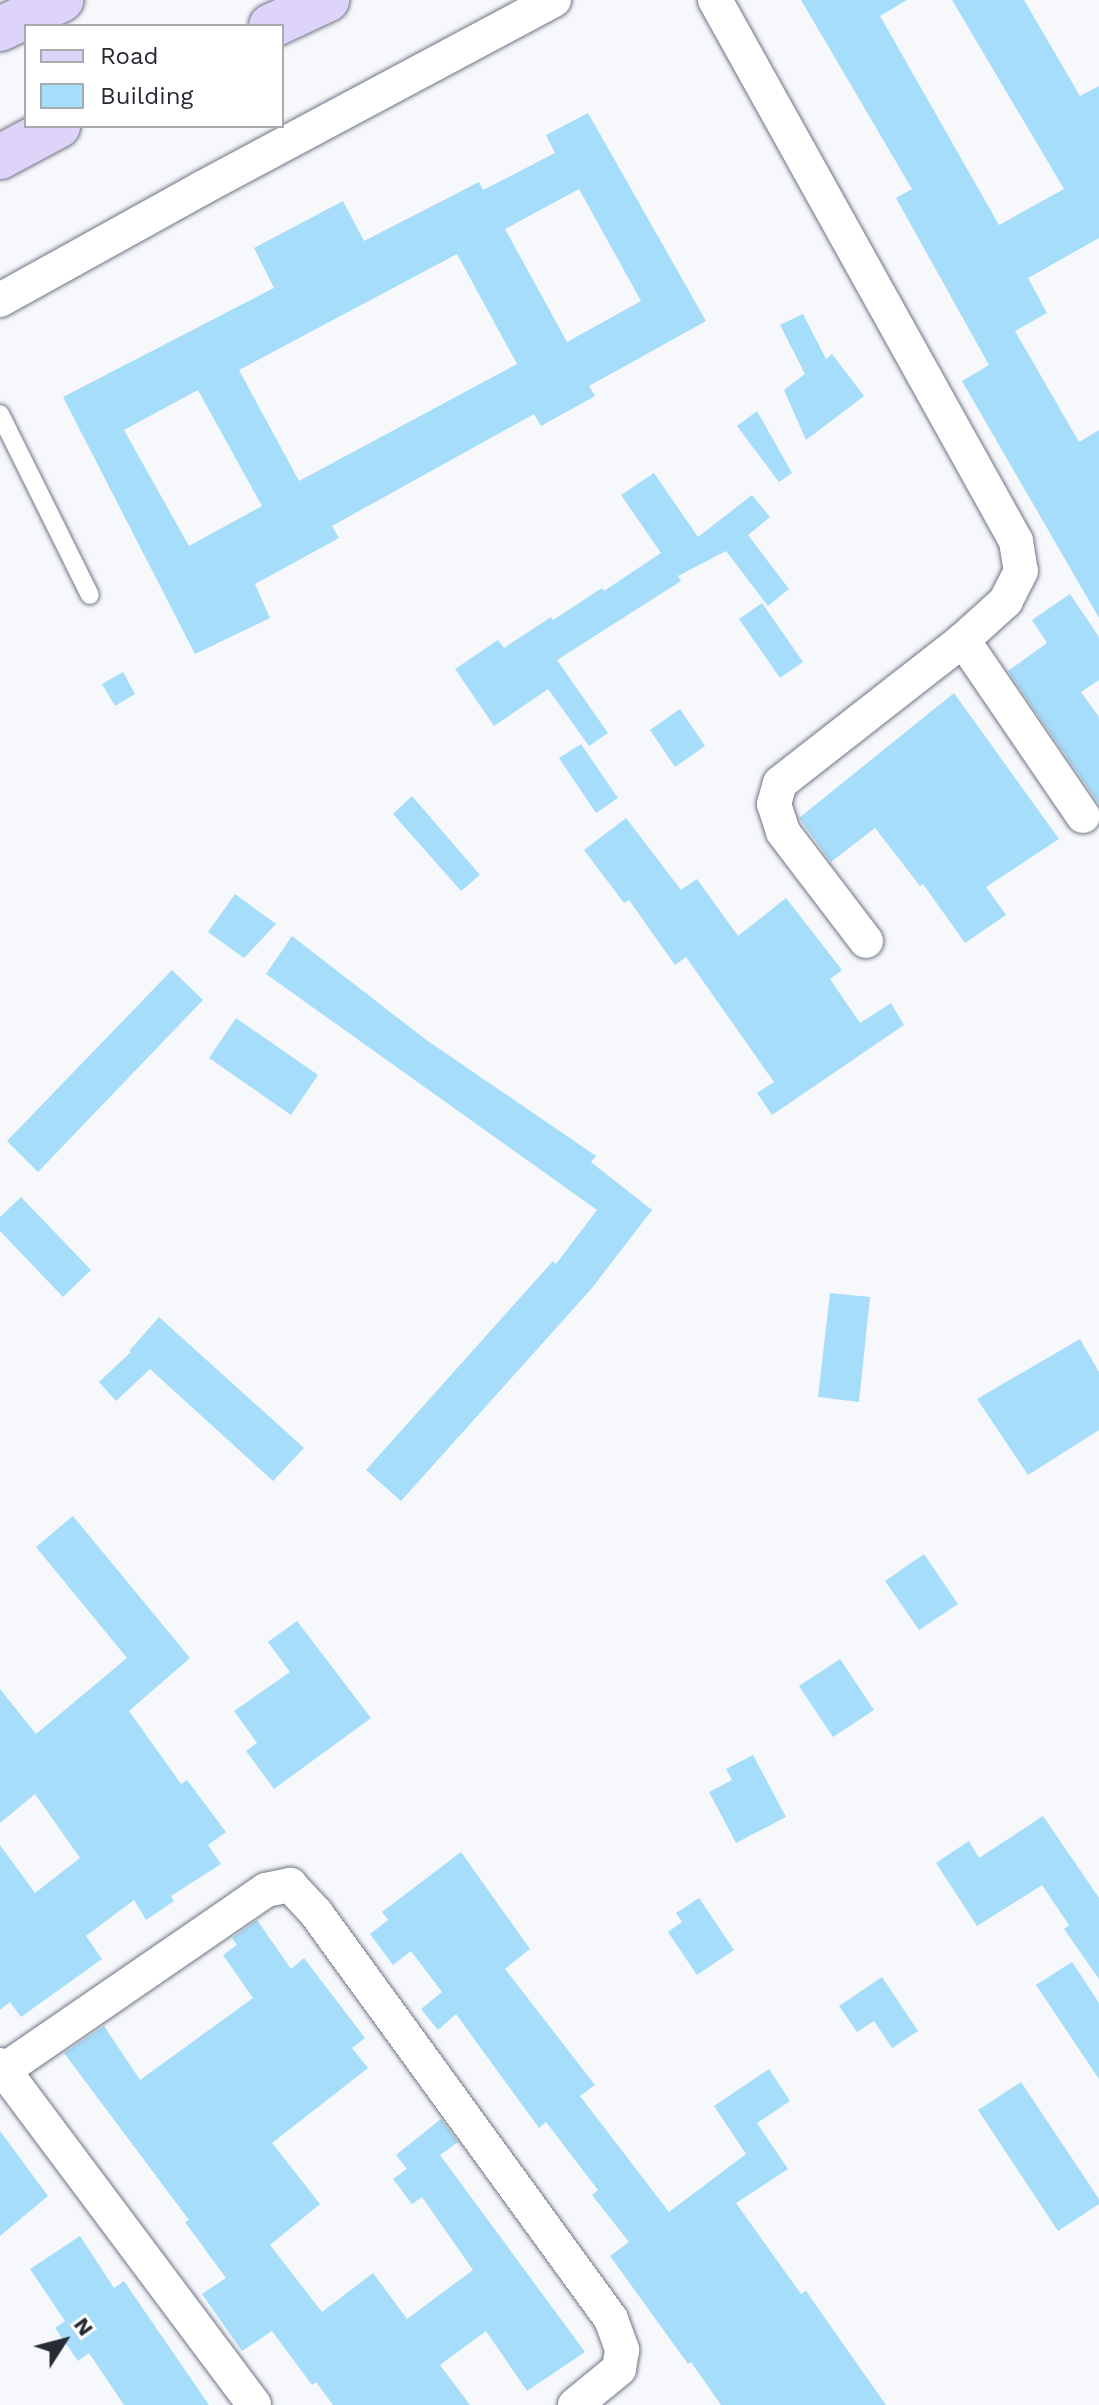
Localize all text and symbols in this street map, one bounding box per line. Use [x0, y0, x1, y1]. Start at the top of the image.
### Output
legend [24, 24, 284, 128]
text: Road [100, 42, 159, 70]
text: Building [100, 82, 193, 110]
north arrow [24, 2301, 104, 2381]
text: N [69, 2313, 99, 2341]

